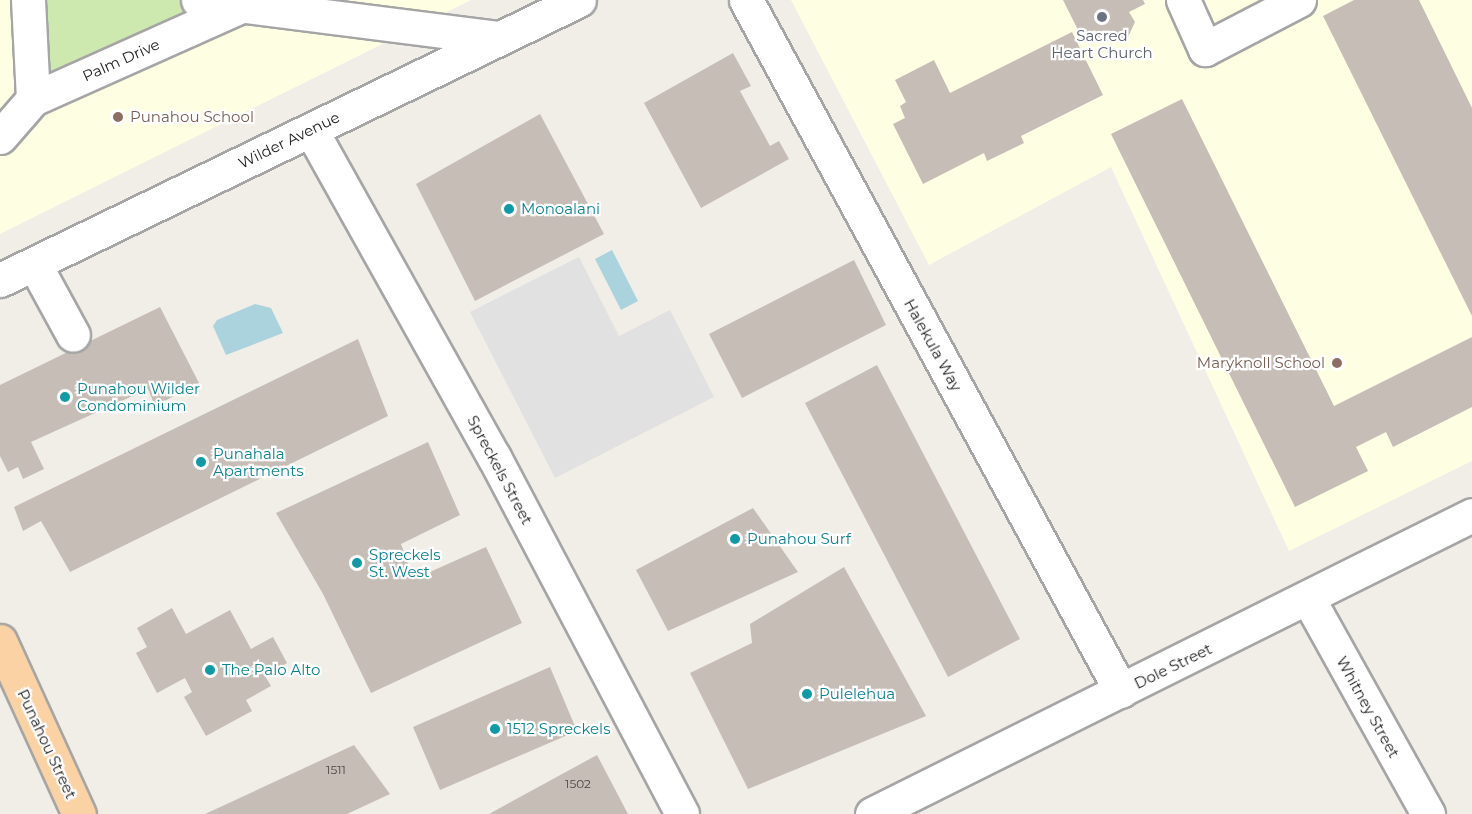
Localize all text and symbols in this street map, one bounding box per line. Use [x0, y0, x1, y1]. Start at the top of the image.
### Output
marker: Sacred Heart Church [1095, 10, 1109, 24]
place label: Sacred Heart Church [1051, 26, 1153, 61]
street label: Palm Drive [80, 35, 162, 85]
place label: Punahou School [130, 108, 254, 126]
street label: Wilder Avenue [236, 108, 342, 172]
marker: Punahou School [111, 110, 125, 124]
place label: Monoalani [521, 200, 600, 218]
marker: Monoalani [502, 202, 516, 216]
street label: Halekula Way [900, 296, 966, 394]
place label: Maryknoll School [1197, 354, 1325, 372]
marker: Maryknoll School [1330, 356, 1344, 370]
place label: Punahou Wilder Condominium [77, 379, 200, 414]
marker: Punahou Wilder Condominium [58, 390, 72, 404]
street label: Spreckels Street [464, 412, 536, 528]
place label: Punahala Apartments [213, 444, 304, 479]
marker: Punahala Apartments [194, 455, 208, 469]
place label: Punahou Surf [747, 530, 851, 548]
marker: Punahou Surf [728, 532, 742, 546]
place label: Spreckels St. West [369, 545, 441, 580]
marker: Spreckels St. West [350, 556, 364, 570]
street label: Dole Street [1131, 639, 1215, 693]
street label: Whitney Street [1333, 653, 1403, 761]
place label: The Palo Alto [222, 661, 320, 679]
marker: The Palo Alto [203, 663, 217, 677]
place label: Pulelehua [819, 685, 895, 703]
street label: Punahou Street [14, 686, 80, 802]
marker: Pulelehua [800, 687, 814, 701]
place label: 1512 Spreckels [507, 720, 610, 738]
marker: 1512 Spreckels [488, 722, 502, 736]
house number: 1511 [326, 763, 346, 777]
house number: 1502 [565, 777, 591, 791]

